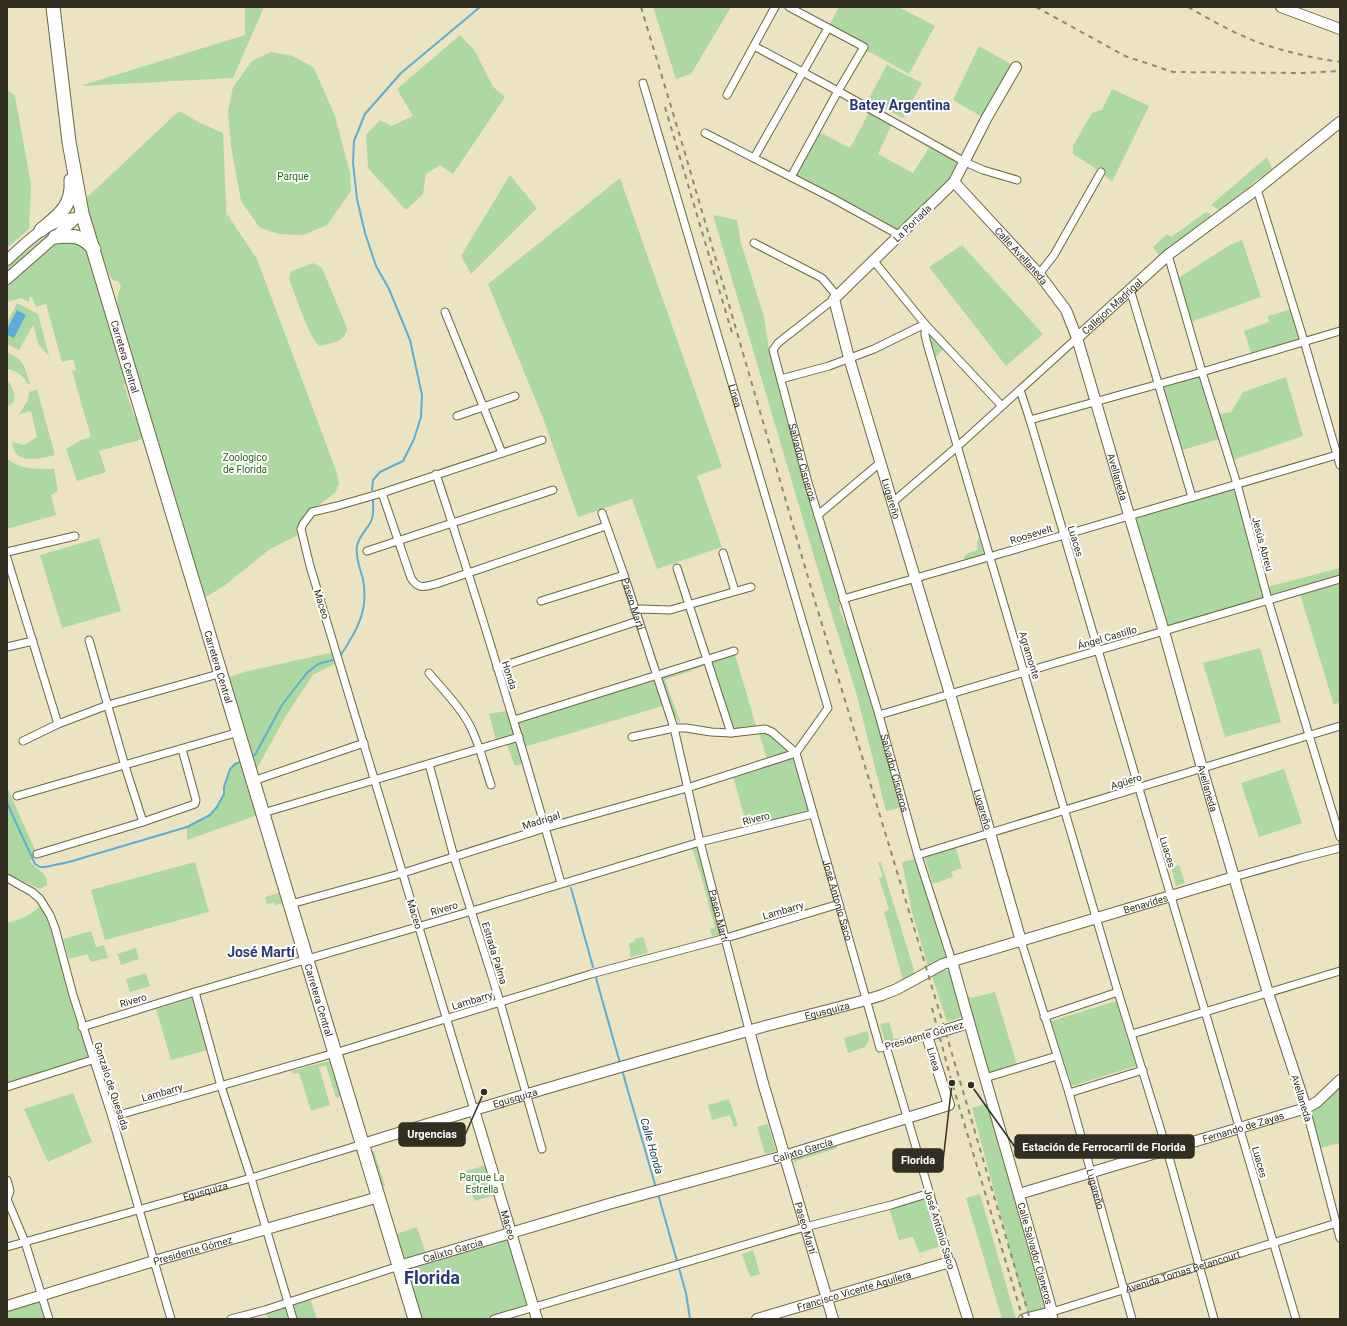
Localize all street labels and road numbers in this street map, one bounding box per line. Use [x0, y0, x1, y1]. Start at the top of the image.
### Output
street label: La Portada [891, 202, 934, 244]
street label: Calle Avellaneda [993, 225, 1050, 287]
street label: Callejon Madrigal [1080, 277, 1144, 337]
street label: Carretera Central [109, 319, 141, 394]
street label: Línea [726, 383, 744, 409]
street label: Salvador Cisneros [787, 422, 818, 503]
street label: Avellaneda [1105, 452, 1129, 502]
street label: Lugareño [880, 477, 902, 521]
street label: Jesús Abreu [1250, 516, 1275, 572]
street label: Roosevelt [1009, 523, 1054, 546]
street label: Luaces [1066, 524, 1085, 558]
street label: Paseo Martí [619, 577, 647, 632]
street label: Maceo [312, 588, 331, 621]
street label: Ángel Castillo [1076, 623, 1138, 651]
street label: Carretera Central [202, 629, 234, 705]
street label: Agramonte [1017, 630, 1042, 680]
street label: Honda [500, 659, 519, 691]
street label: Salvador Cisneros [879, 733, 911, 813]
street label: Avellaneda [1195, 763, 1220, 813]
street label: Agüero [1109, 771, 1143, 791]
street label: Lugareño [972, 788, 994, 831]
street label: Madrigal [521, 809, 561, 831]
street label: Rivero [741, 810, 771, 827]
street label: Luaces [1158, 835, 1177, 869]
street label: José Antonio Saco [821, 859, 854, 942]
street label: Paseo Martí [707, 888, 731, 944]
street label: Benavides [1122, 892, 1169, 916]
street label: Maceo [405, 898, 424, 931]
street label: Rivero [429, 899, 459, 918]
street label: Lambarry [761, 899, 805, 922]
street label: Estrada Palma [480, 921, 509, 986]
street label: Carretera Central [302, 962, 335, 1038]
street label: Lambarry [450, 989, 494, 1012]
street label: Rivero [118, 991, 148, 1010]
street label: Egusquiza [804, 1000, 851, 1022]
street label: Presidente Gómez [883, 1019, 965, 1052]
street label: Gonzalo de Quesada [92, 1041, 131, 1132]
street label: Línea [925, 1046, 942, 1072]
street label: Avellaneda [1289, 1073, 1314, 1123]
street label: Lambarry [140, 1081, 184, 1104]
street label: Egusquiza [492, 1086, 539, 1110]
street label: Fernando de Zayas [1201, 1110, 1285, 1145]
street label: Calixto García [772, 1136, 834, 1165]
street label: Luaces [1250, 1145, 1269, 1179]
street label: Lugareño [1084, 1168, 1106, 1211]
street label: Egusquiza [182, 1180, 229, 1203]
street label: José Antonio Saco [922, 1188, 957, 1271]
street label: Paseo Martí [793, 1201, 819, 1256]
street label: Calle Salvador Cisneros [1015, 1201, 1055, 1305]
street label: Maceo [498, 1209, 518, 1241]
street label: Presidente Gómez [152, 1234, 234, 1267]
street label: Calixto García [422, 1237, 484, 1265]
street label: Avenida Tomas Betancourt [1124, 1249, 1242, 1295]
street label: Francisco Vicente Aguilera [796, 1269, 912, 1313]

